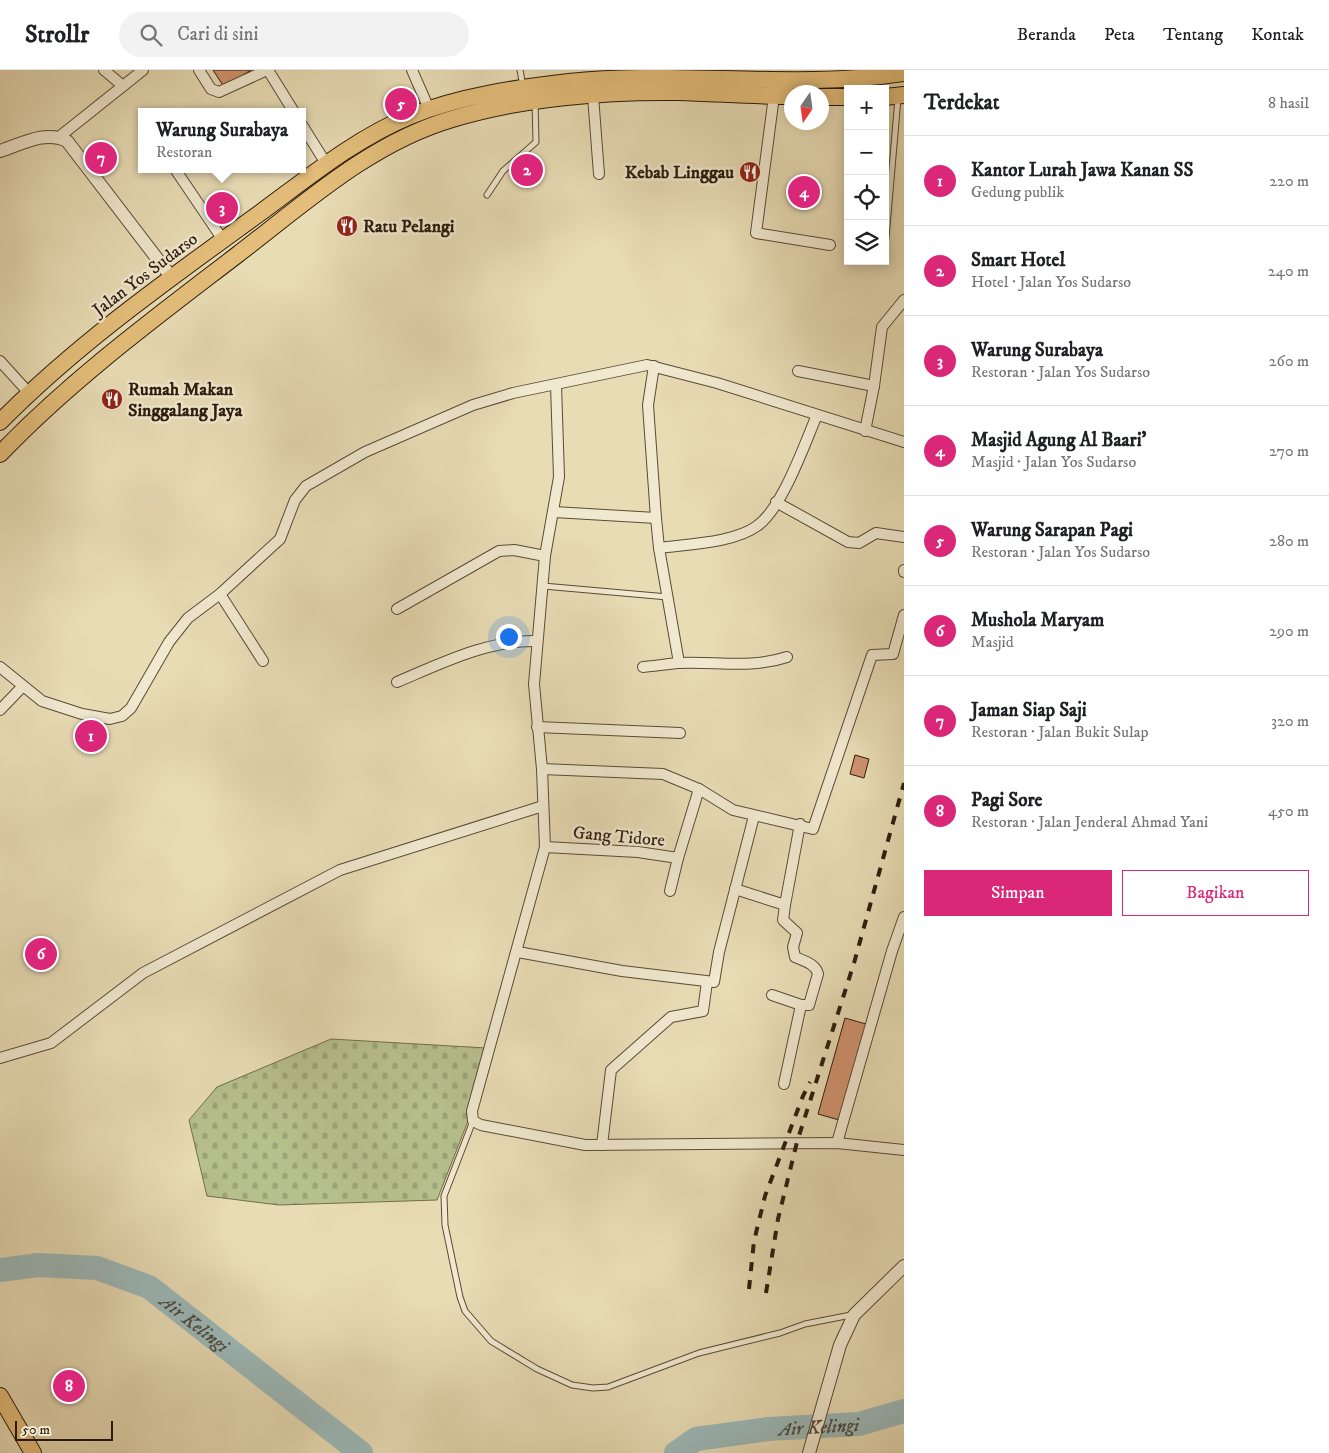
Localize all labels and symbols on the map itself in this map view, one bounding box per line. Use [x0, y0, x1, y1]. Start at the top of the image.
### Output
pin: 5 [385, 85, 417, 123]
north arrow [784, 85, 829, 130]
pin: 7 [85, 139, 117, 177]
pin: 2 [511, 151, 543, 189]
restaurant icon: Kebab Linggau [738, 160, 762, 184]
place label: Kebab Linggau [625, 162, 734, 184]
pin: 4 [788, 173, 820, 211]
pin: 3 [206, 189, 238, 227]
restaurant icon: Ratu Pelangi [335, 214, 359, 238]
place label: Ratu Pelangi [363, 216, 455, 238]
street label: Jalan Yos Sudarso [87, 228, 203, 323]
place label: Rumah Makan Singgalang Jaya [128, 379, 243, 422]
restaurant icon: Rumah Makan Singgalang Jaya [100, 387, 124, 411]
your location [496, 624, 522, 650]
pin: 1 [75, 717, 107, 755]
street label: Gang Tidore [572, 822, 666, 852]
pin: 6 [25, 935, 57, 973]
water label: Air Kelingi [154, 1289, 233, 1359]
pin: 8 [53, 1367, 85, 1405]
water label: Air Kelingi [776, 1414, 861, 1442]
scale bar [15, 1418, 112, 1441]

